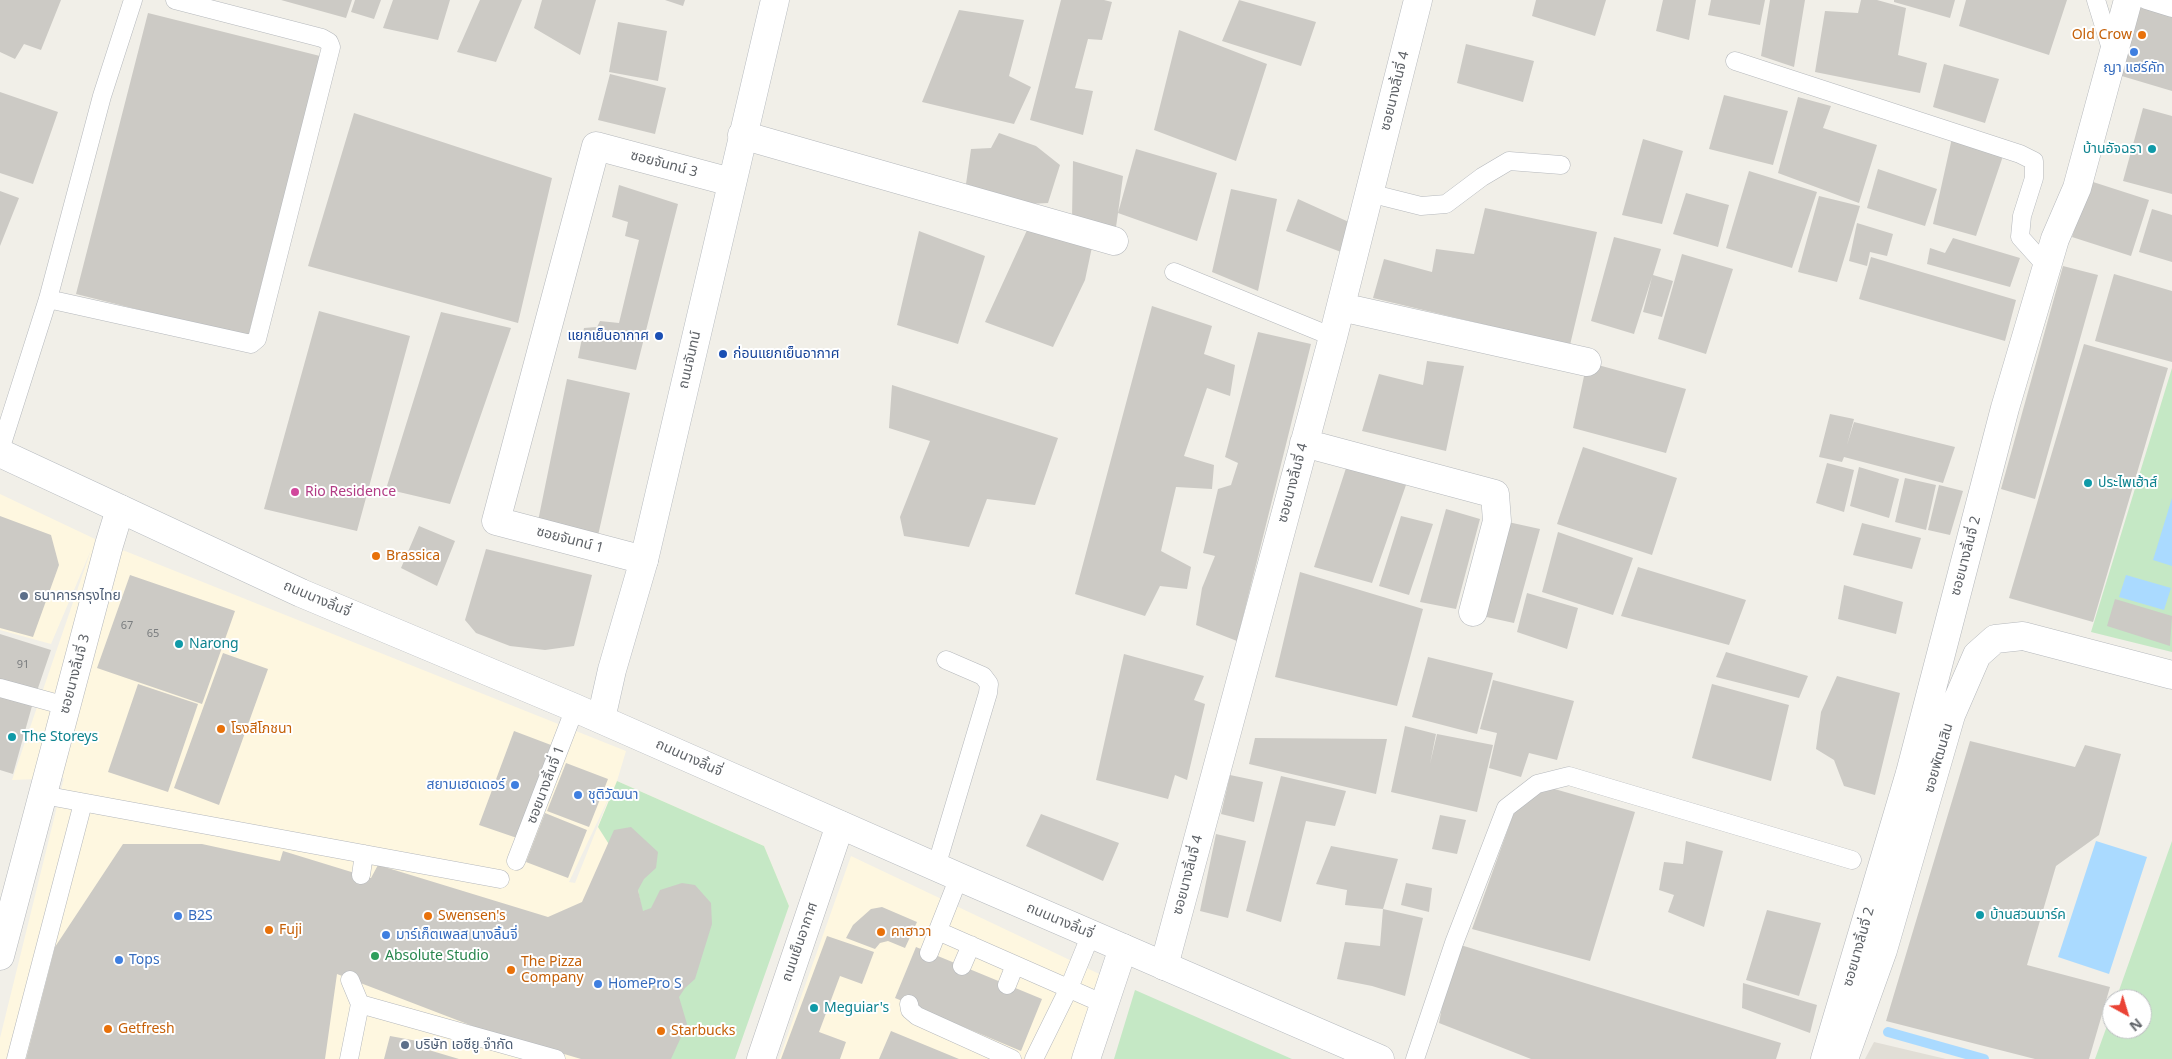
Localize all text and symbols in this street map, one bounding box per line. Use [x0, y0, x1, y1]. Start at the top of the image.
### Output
place label: Old Crow [2072, 27, 2132, 43]
marker: Old Crow [2136, 29, 2148, 41]
marker: ญา แฮร์คัท [2128, 46, 2140, 58]
street label: ซอยนางลิ้นจี่ 4 [1377, 49, 1413, 133]
place label: ญา แฮร์คัท [2103, 60, 2165, 76]
place label: บ้านอัจฉรา [2083, 141, 2142, 157]
marker: บ้านอัจฉรา [2146, 143, 2158, 155]
street label: ซอยจันทน์ 3 [629, 147, 699, 181]
place label: แยกเย็นอากาศ [568, 328, 649, 344]
street label: ถนนจันทน์ [675, 329, 705, 391]
marker: แยกเย็นอากาศ [653, 330, 665, 342]
place label: ก่อนแยกเย็นอากาศ [733, 346, 839, 362]
marker: ก่อนแยกเย็นอากาศ [717, 348, 729, 360]
street label: ซอยนางลิ้นจี่ 4 [1274, 441, 1312, 525]
place label: ประไพเฮ้าส์ [2098, 475, 2157, 491]
marker: ประไพเฮ้าส์ [2082, 477, 2094, 489]
place label: Rio Residence [305, 484, 396, 500]
marker: Rio Residence [289, 486, 301, 498]
street label: ซอยนางลิ้นจี่ 2 [1947, 514, 1985, 598]
street label: ซอยจันทน์ 1 [535, 523, 605, 557]
place label: Brassica [386, 548, 440, 564]
marker: Brassica [370, 550, 382, 562]
street label: ถนนนางลิ้นจี่ [281, 577, 353, 621]
place label: ธนาคารกรุงไทย [34, 588, 121, 604]
marker: ธนาคารกรุงไทย [18, 590, 30, 602]
house number: 67 [121, 619, 133, 633]
house number: 65 [147, 627, 159, 641]
street label: ซอยนางลิ้นจี่ 3 [56, 632, 94, 716]
place label: Narong [189, 636, 239, 652]
marker: Narong [173, 638, 185, 650]
house number: 91 [17, 658, 29, 672]
place label: โรงสีโภชนา [231, 721, 292, 737]
street label: ซอยพัฒนสิน [1921, 721, 1957, 795]
marker: โรงสีโภชนา [215, 723, 227, 735]
place label: The Storeys [22, 729, 98, 745]
marker: The Storeys [6, 731, 18, 743]
street label: ถนนนางลิ้นจี่ [653, 736, 725, 780]
street label: ซอยนางลิ้นจี่ 1 [524, 744, 568, 826]
place label: สยามเฮดเดอร์ [426, 777, 505, 793]
marker: สยามเฮดเดอร์ [509, 779, 521, 791]
place label: ชุติวัฒนา [588, 787, 638, 803]
marker: ชุติวัฒนา [572, 789, 584, 801]
street label: ซอยนางลิ้นจี่ 4 [1169, 833, 1207, 917]
street label: ถนนนางลิ้นจี่ [1024, 899, 1096, 943]
street label: ถนนเย็นอากาศ [779, 900, 821, 984]
street label: ซอยนางลิ้นจี่ 2 [1840, 905, 1878, 989]
place label: บ้านสวนมาร์ค [1990, 907, 2066, 923]
place label: B2S [188, 908, 213, 924]
place label: Swensen's [438, 908, 506, 924]
marker: บ้านสวนมาร์ค [1974, 909, 1986, 921]
marker: B2S [172, 910, 184, 922]
marker: Swensen's [422, 910, 434, 922]
place label: Fuji [279, 922, 302, 938]
marker: Fuji [263, 924, 275, 936]
place label: คาฮาวา [891, 924, 931, 940]
marker: คาฮาวา [875, 926, 887, 938]
place label: มาร์เก็ตเพลส นางลิ้นจี่ [396, 927, 518, 943]
marker: มาร์เก็ตเพลส นางลิ้นจี่ [380, 929, 392, 941]
place label: Absolute Studio [385, 948, 489, 964]
marker: Absolute Studio [369, 950, 381, 962]
place label: Tops [129, 952, 160, 968]
marker: Tops [113, 954, 125, 966]
place label: The Pizza Company [521, 954, 584, 986]
marker: The Pizza Company [505, 964, 517, 976]
place label: HomePro S [608, 976, 682, 992]
marker: HomePro S [592, 978, 604, 990]
north arrow [2102, 989, 2152, 1039]
place label: Meguiar's [824, 1000, 889, 1016]
marker: Meguiar's [808, 1002, 820, 1014]
text: N [2126, 1014, 2147, 1036]
place label: Getfresh [118, 1021, 175, 1037]
marker: Getfresh [102, 1023, 114, 1035]
place label: Starbucks [671, 1023, 736, 1039]
marker: Starbucks [655, 1025, 667, 1037]
place label: บริษัท เอซียู จำกัด [415, 1037, 513, 1053]
marker: บริษัท เอซียู จำกัด [399, 1039, 411, 1051]

